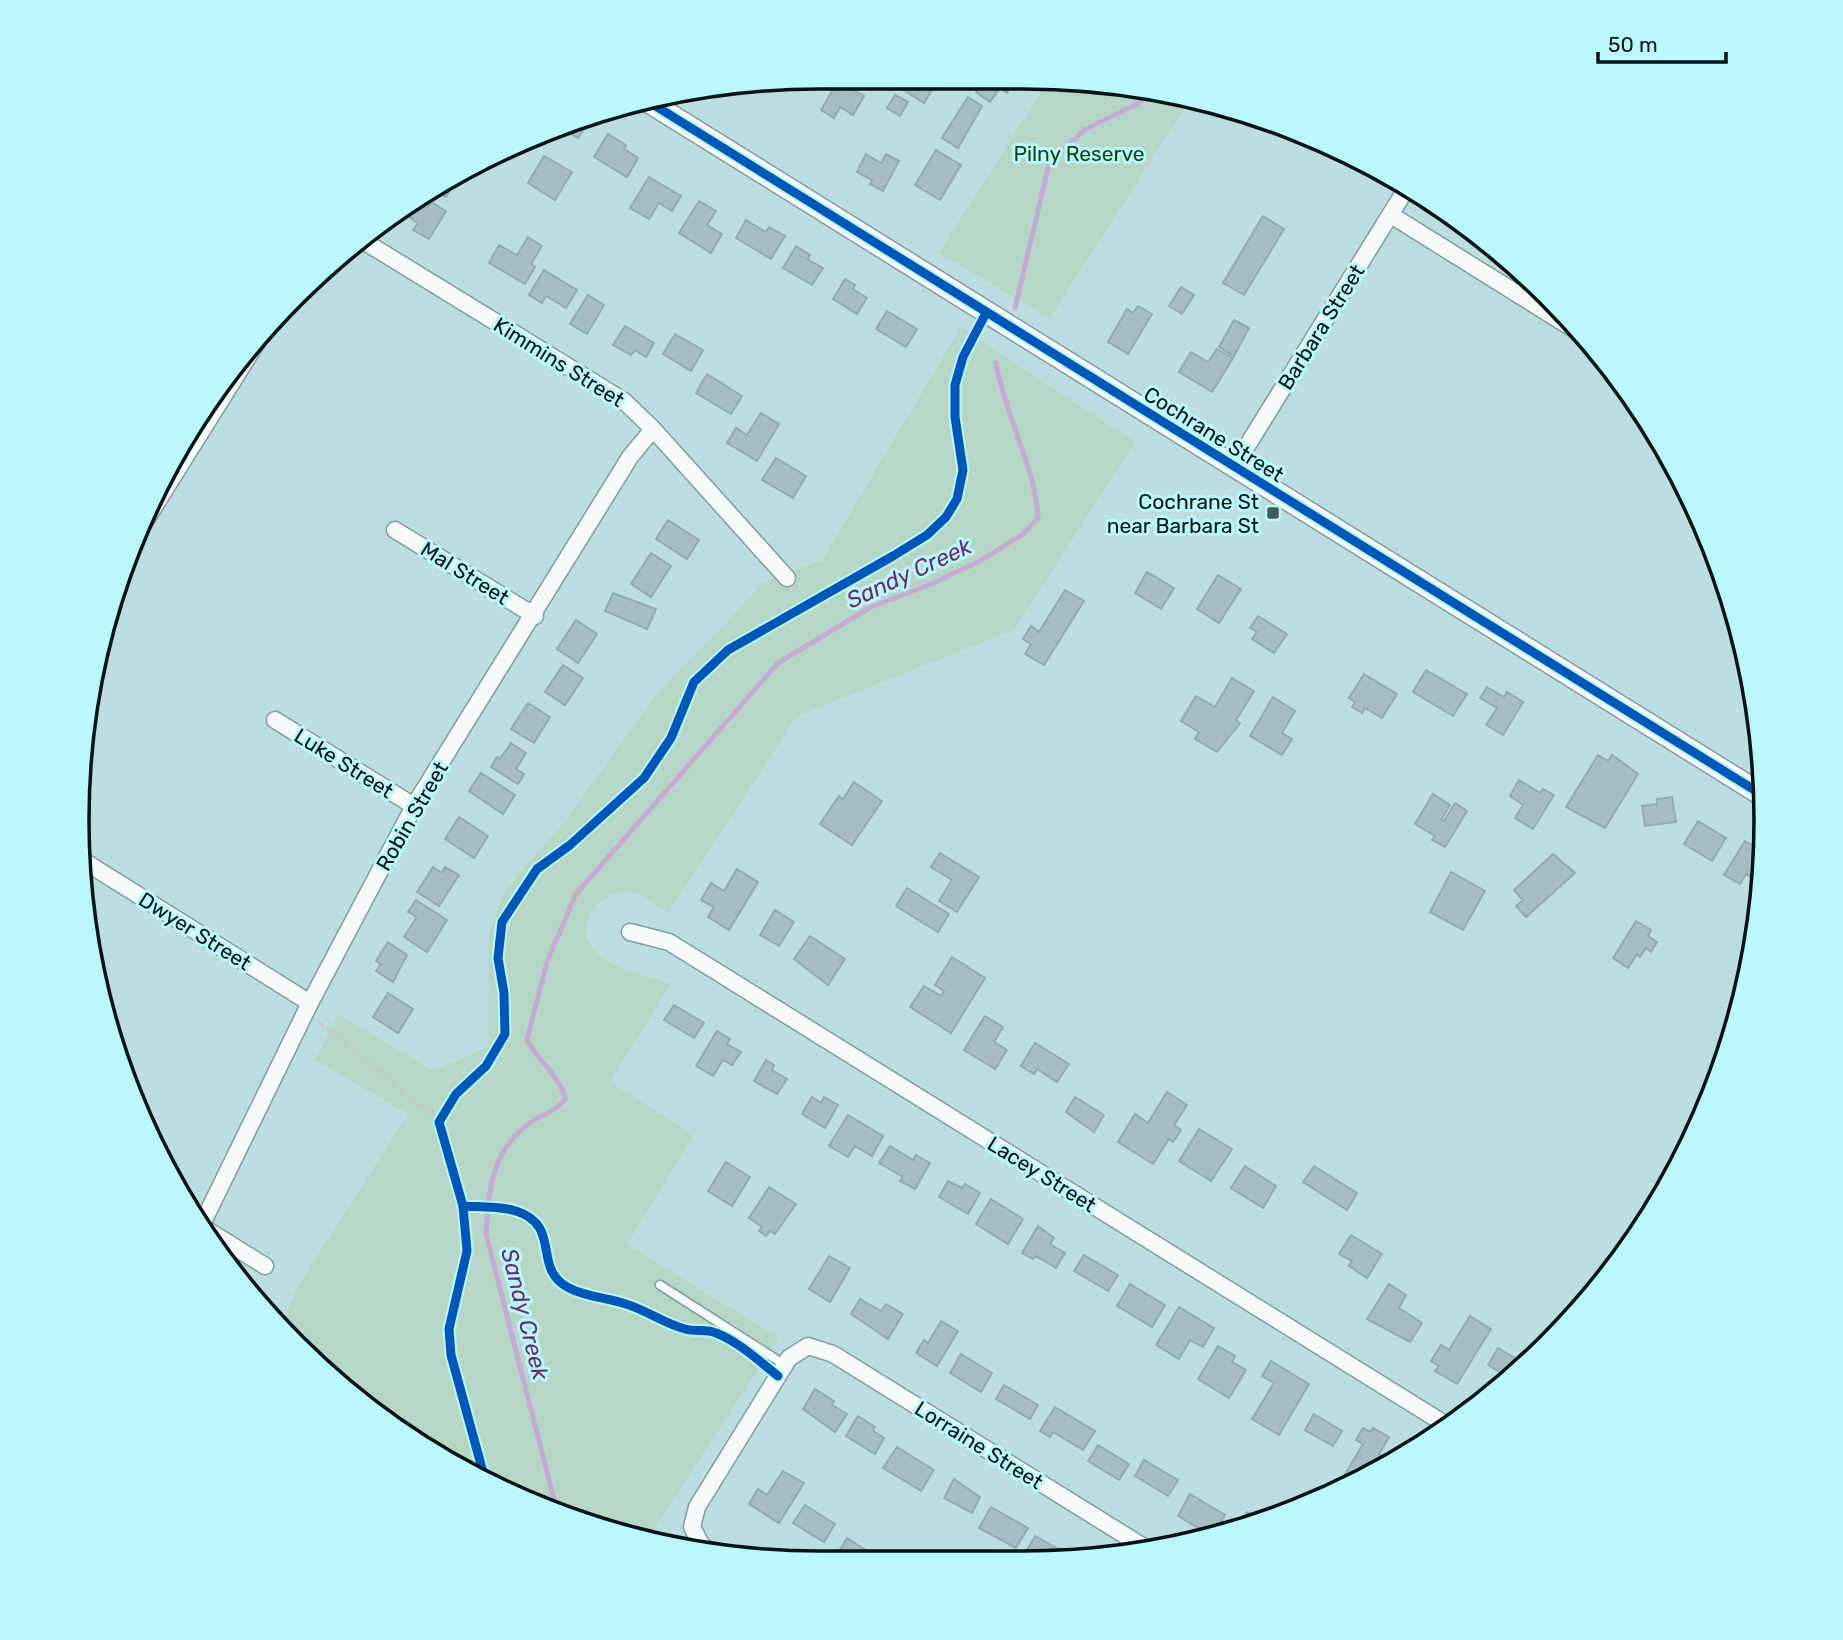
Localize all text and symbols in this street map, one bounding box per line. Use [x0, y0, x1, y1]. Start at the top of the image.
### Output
scale bar [1598, 21, 1726, 65]
text: 50 m [1608, 32, 1658, 57]
park label: Pilny Reserve [1013, 141, 1145, 166]
street label: Barbara Street [1273, 260, 1369, 394]
street label: Kimmins Street [489, 312, 629, 412]
street label: Cochrane Street [1139, 381, 1289, 487]
place label: Cochrane St near Barbara St [1107, 489, 1259, 538]
marker: Cochrane St near Barbara St [1265, 505, 1281, 521]
water label: Sandy Creek [842, 531, 977, 614]
street label: Mal Street [416, 536, 514, 610]
street label: Luke Street [290, 723, 398, 803]
street label: Robin Street [371, 757, 453, 875]
street label: Dwyer Street [134, 887, 256, 975]
street label: Lacey Street [983, 1131, 1101, 1217]
water label: Sandy Creek [495, 1245, 555, 1384]
street label: Lorraine Street [910, 1396, 1048, 1494]

